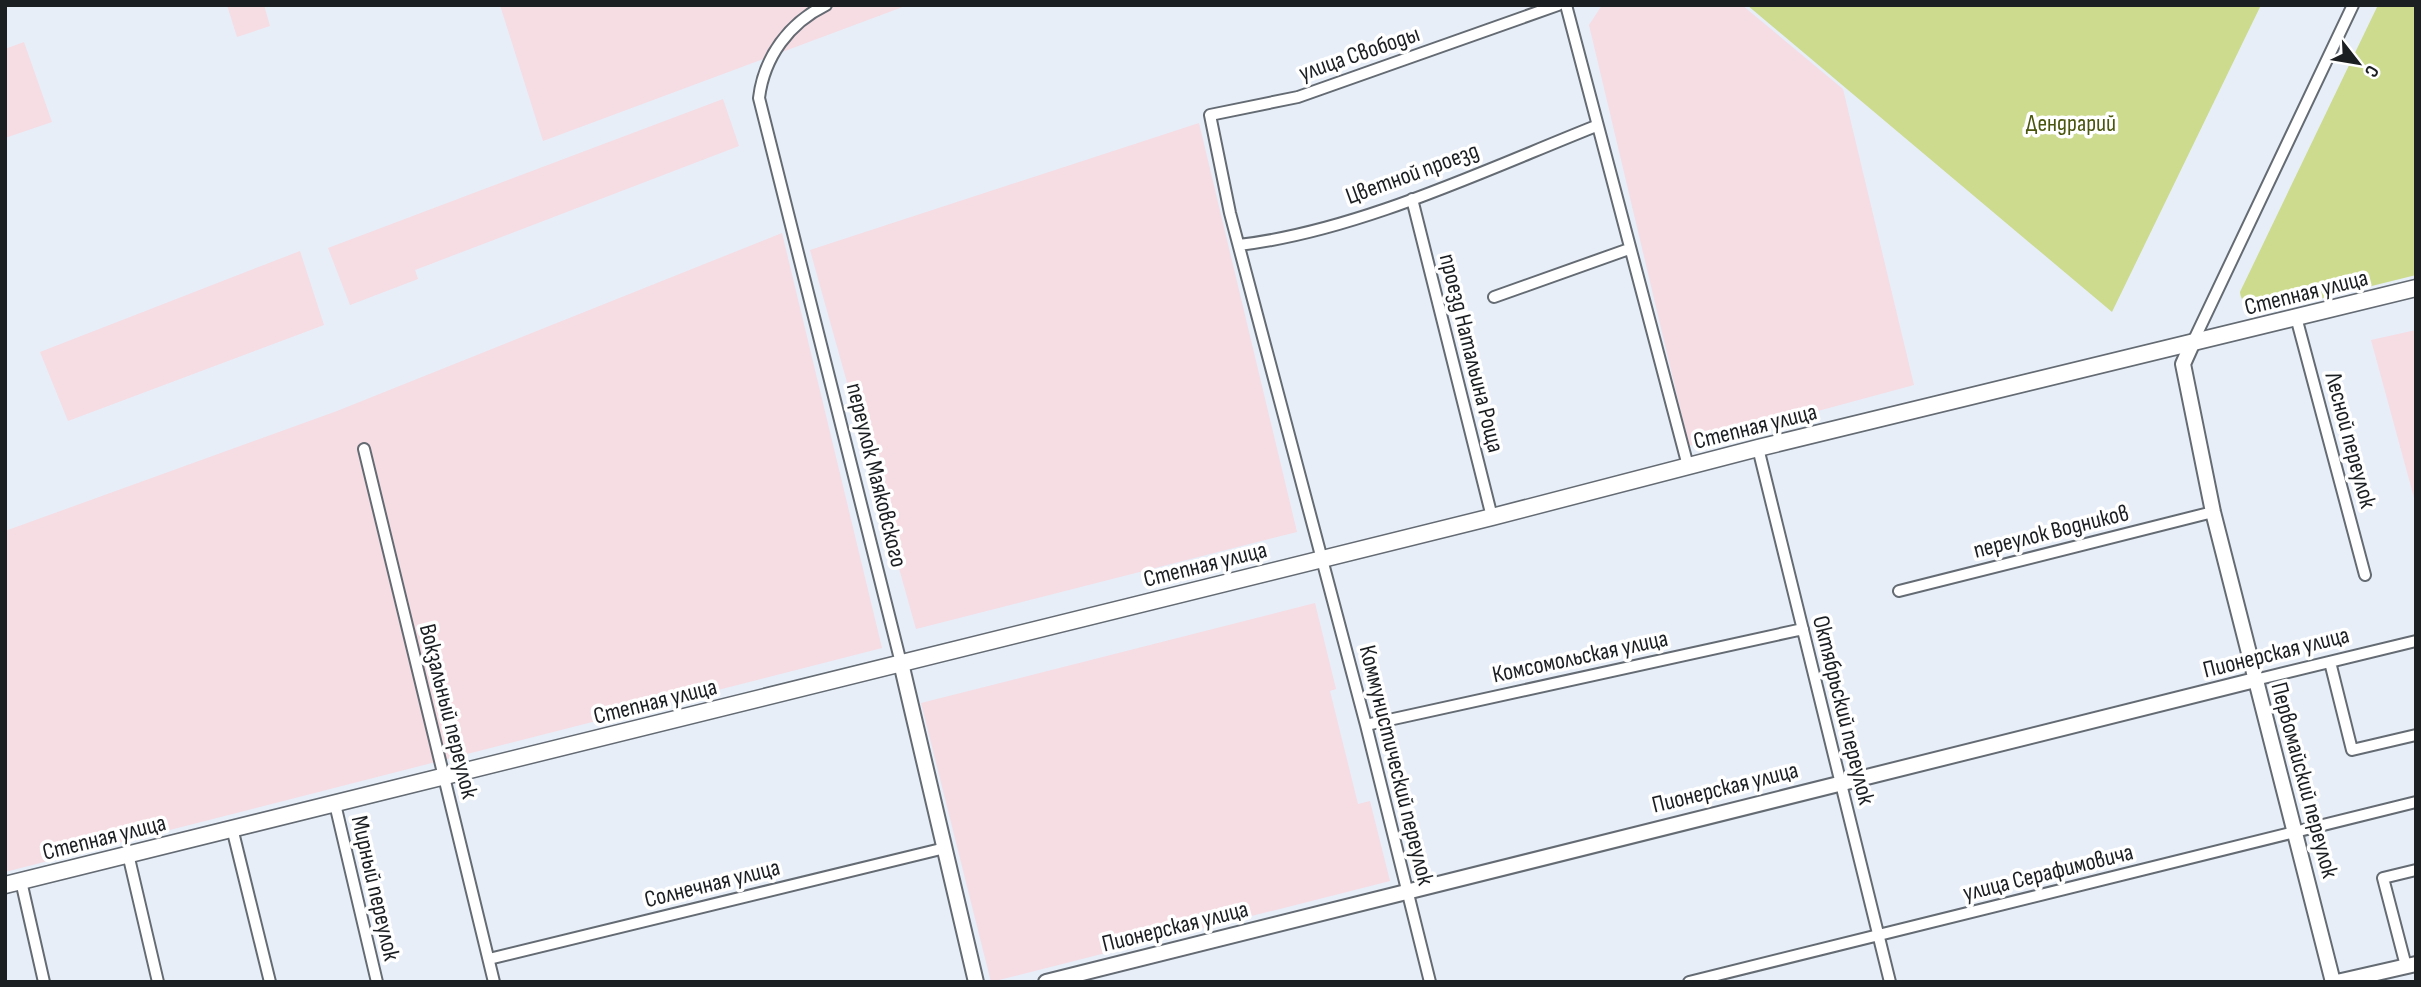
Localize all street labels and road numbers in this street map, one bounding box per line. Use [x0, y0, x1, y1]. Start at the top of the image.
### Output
street label: улица Свободы [1295, 19, 1423, 88]
street label: Цветной проезд [1342, 136, 1483, 211]
street label: проезд Натальина Роща [1433, 251, 1510, 455]
street label: Степная улица [2241, 263, 2371, 322]
street label: Лесной переулок [2318, 368, 2383, 512]
street label: переулок Маяковского [840, 380, 913, 570]
street label: Степная улица [1690, 397, 1820, 456]
street label: переулок Водников [1970, 498, 2132, 565]
street label: Степная улица [1140, 535, 1270, 594]
street label: Октябрьский переулок [1806, 613, 1881, 808]
street label: Пионерская улица [2200, 620, 2352, 685]
street label: Вокзальный переулок [413, 621, 484, 802]
street label: Комсомольская улица [1490, 624, 1671, 689]
street label: Коммунистический переулок [1353, 642, 1441, 889]
street label: Степная улица [590, 672, 720, 731]
street label: Первомайский переулок [2264, 679, 2345, 882]
street label: Пионерская улица [1649, 755, 1801, 820]
street label: Степная улица [39, 808, 169, 867]
street label: Мирный переулок [345, 813, 406, 964]
street label: улица Серафимовича [1960, 837, 2136, 908]
street label: Солнечная улица [641, 853, 783, 914]
street label: Пионерская улица [1099, 894, 1251, 959]

